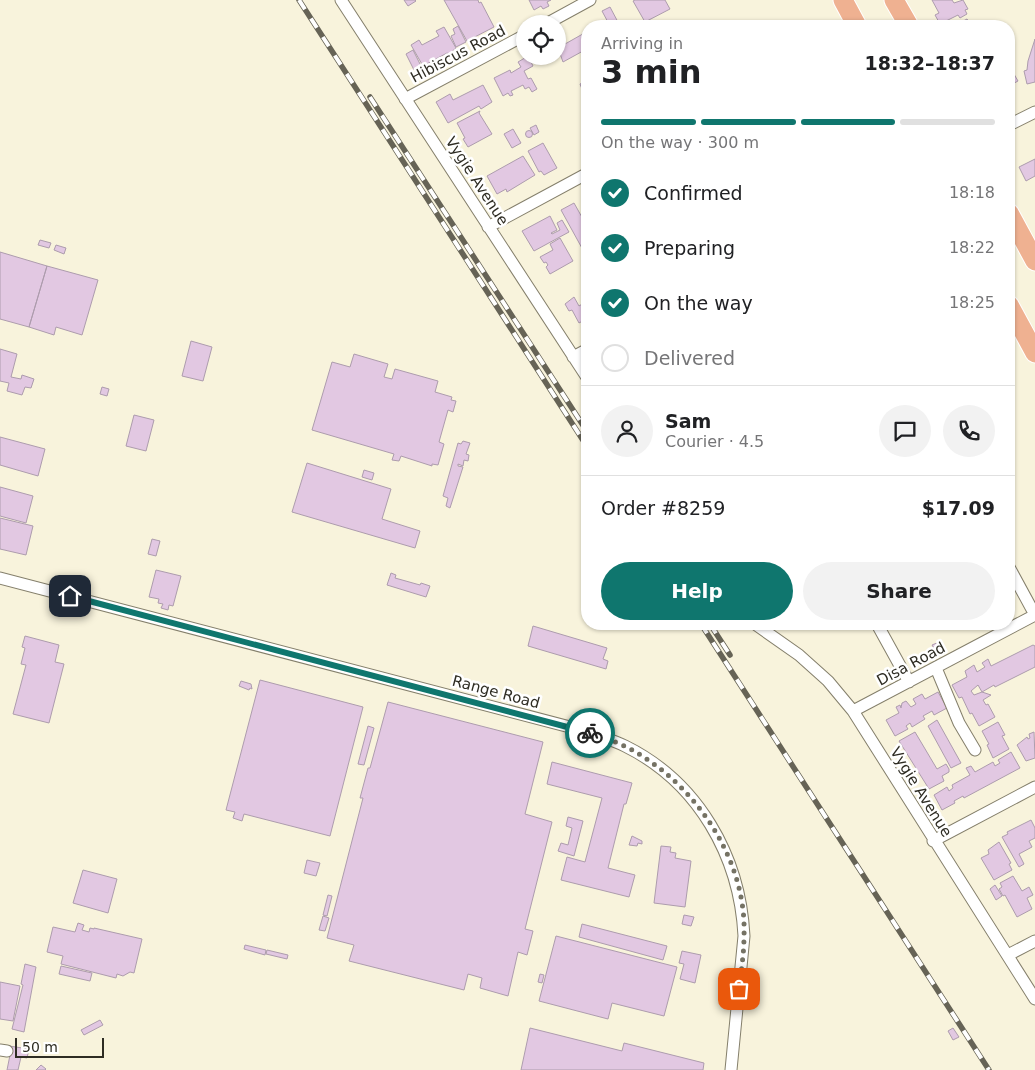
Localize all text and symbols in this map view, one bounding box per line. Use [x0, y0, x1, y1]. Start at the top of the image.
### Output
map controls [516, 15, 566, 65]
button: locate [516, 15, 566, 65]
street label: Hibiscus Road [407, 21, 509, 87]
text: Arriving in [601, 34, 683, 53]
text: 18:32–18:37 [865, 52, 995, 74]
text: 3 min [601, 53, 702, 91]
street label: Vygie Avenue [442, 133, 512, 229]
text: On the way · 300 m [601, 133, 759, 152]
icon: check [601, 179, 629, 207]
text: Confirmed [644, 182, 743, 204]
text: 18:18 [949, 183, 995, 202]
icon: check [601, 234, 629, 262]
text: Preparing [644, 237, 735, 259]
text: 18:22 [949, 238, 995, 257]
icon: check [601, 289, 629, 317]
text: On the way [644, 292, 753, 314]
text: 18:25 [949, 293, 995, 312]
text: Delivered [644, 347, 735, 369]
button: person [601, 405, 653, 457]
button: chat [879, 405, 931, 457]
button: phone [943, 405, 995, 457]
text: Sam [665, 410, 711, 432]
text: Courier · 4.5 [665, 432, 764, 451]
text: Order #8259 [601, 497, 725, 519]
text: $17.09 [922, 497, 995, 519]
button: Help [601, 562, 793, 620]
button: Share [803, 562, 995, 620]
pin [49, 575, 91, 617]
icon: home [56, 582, 84, 610]
street label: Disa Road [874, 638, 948, 690]
street label: Range Road [450, 672, 542, 712]
courier [565, 708, 615, 758]
icon: bike [576, 719, 604, 747]
street label: Vygie Avenue [886, 744, 956, 840]
pin [718, 968, 760, 1010]
icon: bag [725, 975, 753, 1003]
scale bar [15, 1035, 104, 1058]
text: 50 m [22, 1039, 58, 1055]

